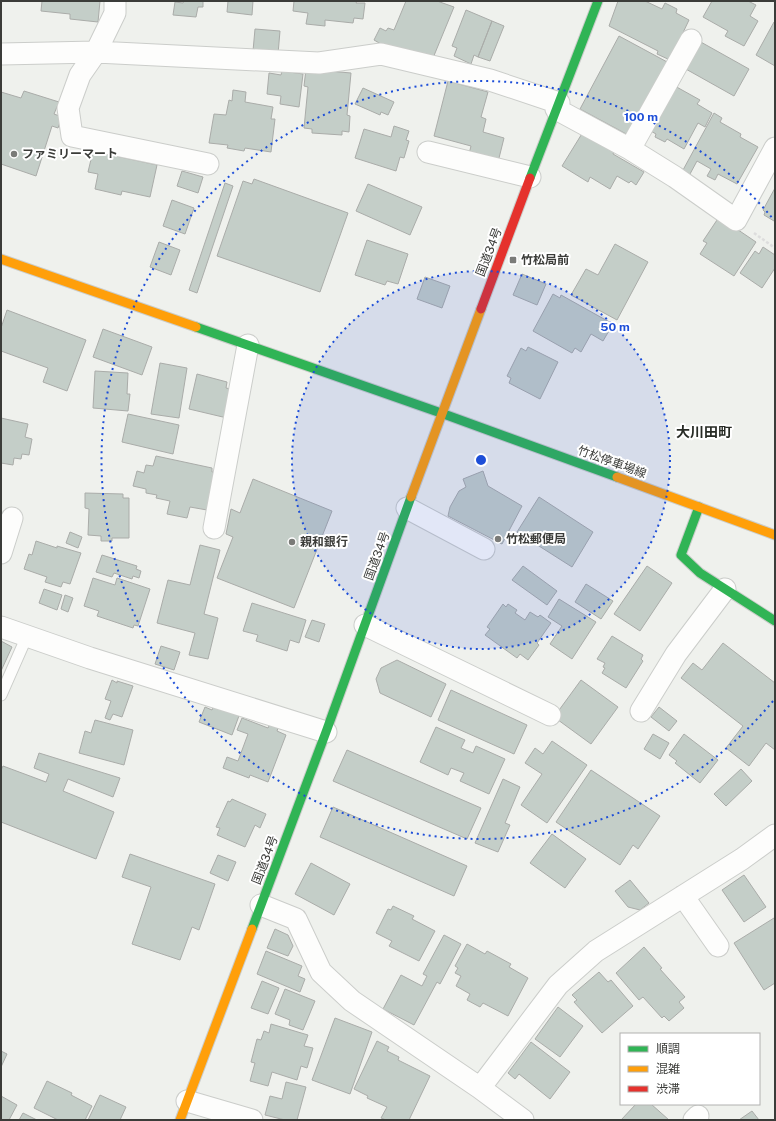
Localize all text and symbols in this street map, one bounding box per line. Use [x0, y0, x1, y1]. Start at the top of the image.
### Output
text: 100 m [624, 110, 658, 124]
place label: ファミリーマート [22, 147, 118, 161]
marker: ファミリーマート [9, 149, 19, 159]
street label: 国道34号 [473, 226, 505, 278]
place label: 竹松局前 [521, 253, 569, 267]
marker: 竹松局前 [508, 255, 518, 265]
text: 50 m [600, 320, 630, 334]
district label: 大川田町 [676, 424, 732, 440]
street label: 竹松停車場線 [576, 443, 648, 481]
centre of rings [474, 453, 488, 467]
street label: 国道34号 [362, 530, 392, 582]
place label: 竹松郵便局 [506, 532, 566, 546]
marker: 竹松郵便局 [493, 534, 503, 544]
place label: 親和銀行 [300, 535, 348, 549]
marker: 親和銀行 [287, 537, 297, 547]
street label: 国道34号 [249, 834, 281, 886]
legend [620, 1033, 760, 1105]
text: 順調 [656, 1042, 680, 1056]
text: 混雑 [656, 1062, 680, 1076]
text: 渋滞 [656, 1082, 680, 1096]

